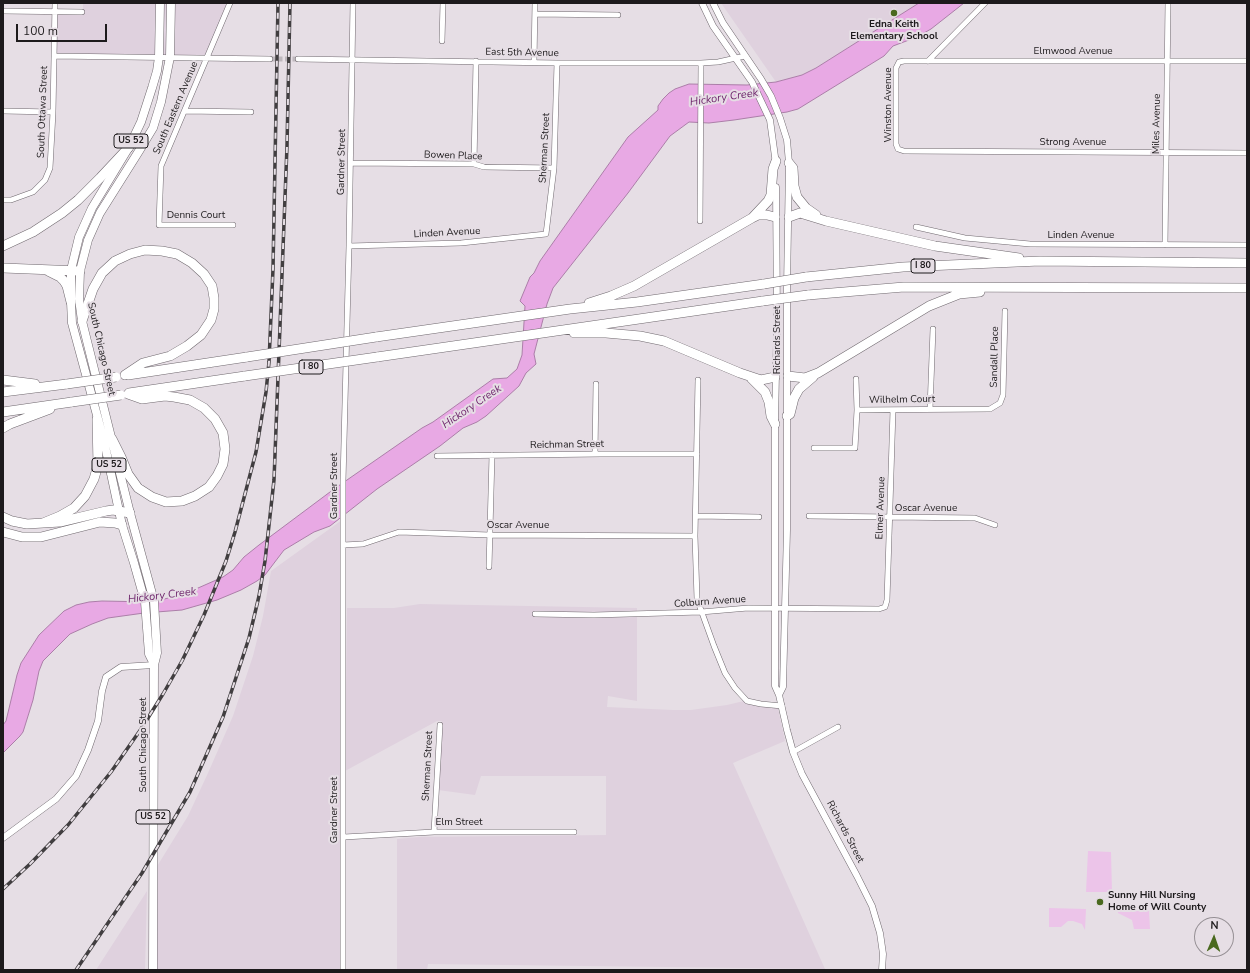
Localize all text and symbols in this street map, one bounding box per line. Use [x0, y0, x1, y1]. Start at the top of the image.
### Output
marker: Edna Keith Elementary School [889, 8, 899, 18]
scale bar [18, 16, 109, 42]
place label: Edna Keith Elementary School [850, 19, 938, 42]
text: 100 m [23, 23, 58, 39]
street label: East 5th Avenue [485, 46, 559, 60]
street label: Elmwood Avenue [1033, 46, 1113, 58]
street label: South Eastern Avenue [151, 60, 201, 156]
street label: South Ottawa Street [35, 66, 51, 158]
street label: Winston Avenue [883, 67, 895, 143]
water label: Hickory Creek [689, 87, 759, 109]
street label: Miles Avenue [1150, 94, 1164, 154]
street label: Sherman Street [537, 113, 553, 183]
street label: Gardner Street [335, 129, 349, 195]
road number: US 52 [114, 134, 148, 148]
street label: Strong Avenue [1040, 137, 1106, 149]
street label: Bowen Place [424, 149, 482, 163]
street label: Dennis Court [167, 210, 225, 222]
street label: Linden Avenue [413, 225, 481, 241]
street label: Linden Avenue [1048, 230, 1114, 242]
road number: I 80 [911, 259, 935, 273]
street label: South Chicago Street [84, 301, 118, 397]
street label: Richards Street [772, 306, 784, 374]
street label: Sandall Place [988, 326, 1002, 388]
road number: I 80 [299, 360, 323, 374]
water label: Hickory Creek [440, 382, 504, 432]
street label: Wilhelm Court [869, 393, 935, 407]
street label: Reichman Street [530, 438, 604, 452]
street label: Gardner Street [329, 453, 341, 519]
road number: US 52 [92, 458, 126, 472]
street label: Elmer Avenue [874, 476, 888, 540]
street label: Oscar Avenue [895, 503, 957, 515]
street label: Oscar Avenue [487, 520, 549, 532]
water label: Hickory Creek [127, 585, 197, 607]
street label: Colburn Avenue [674, 593, 746, 611]
street label: South Chicago Street [138, 698, 150, 792]
street label: Sherman Street [420, 731, 436, 801]
street label: Gardner Street [329, 777, 341, 843]
street label: Richards Street [824, 799, 866, 865]
road number: US 52 [136, 810, 170, 824]
street label: Elm Street [435, 817, 483, 829]
place label: Sunny Hill Nursing Home of Will County [1108, 890, 1206, 914]
marker: Sunny Hill Nursing Home of Will County [1095, 897, 1105, 907]
north arrow [1194, 917, 1234, 957]
text: N [1210, 918, 1219, 933]

